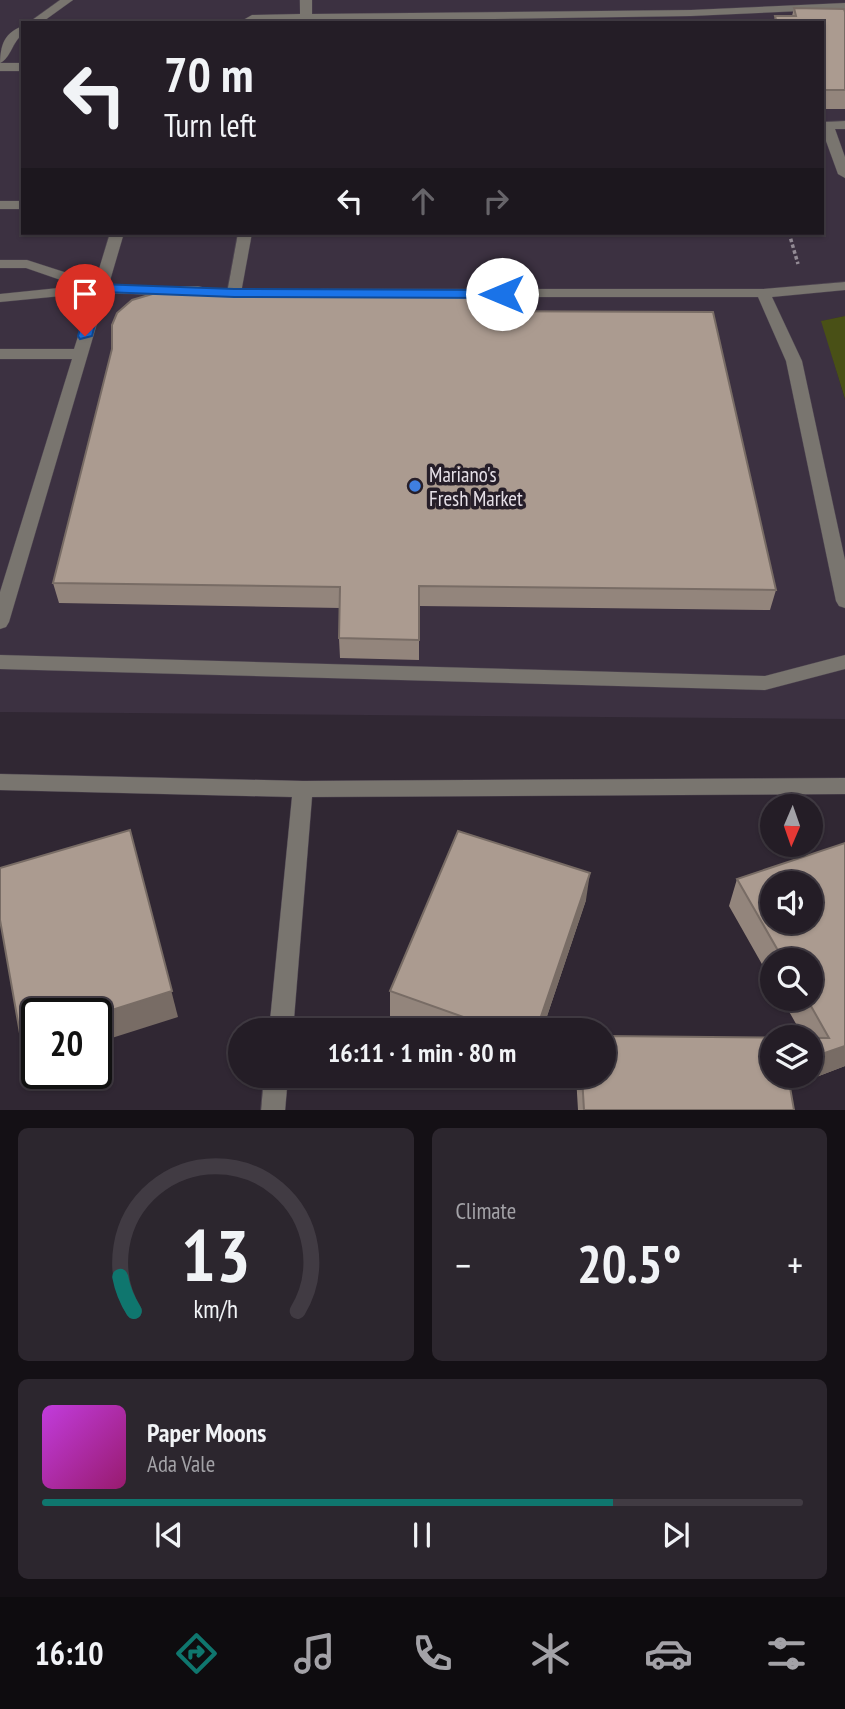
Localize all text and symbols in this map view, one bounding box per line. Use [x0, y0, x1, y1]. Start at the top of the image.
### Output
text: 70 m [164, 42, 253, 106]
icon: left [49, 49, 140, 140]
text: Turn left [164, 104, 256, 146]
icon: left [331, 182, 369, 220]
icon: ahead [404, 182, 442, 220]
icon: right [477, 182, 515, 220]
position arrow [465, 257, 539, 331]
pin [55, 264, 115, 336]
icon: arrive [66, 275, 104, 313]
place label: Mariano's Fresh Market [429, 461, 523, 512]
marker: Mariano's Fresh Market [407, 478, 423, 494]
north arrow [760, 794, 822, 858]
map controls [760, 794, 823, 1088]
button: sound [760, 871, 823, 934]
button: search [760, 948, 823, 1011]
speed limit sign: 20 [21, 998, 112, 1089]
button: layers [760, 1025, 823, 1088]
text: 16:11 · 1 min · 80 m [328, 1036, 516, 1069]
text: Climate [456, 1196, 516, 1225]
text: 13 [181, 1207, 251, 1301]
text: 20.5° [577, 1230, 682, 1297]
text: − [456, 1240, 471, 1289]
text: + [787, 1240, 803, 1289]
text: km/h [194, 1292, 238, 1324]
text: Paper Moons [147, 1416, 266, 1449]
text: Ada Vale [147, 1449, 215, 1478]
icon: previous [150, 1516, 188, 1554]
icon: pause [403, 1516, 441, 1554]
icon: next [657, 1516, 695, 1554]
icon: directions [172, 1629, 221, 1678]
icon: music [290, 1629, 339, 1678]
icon: phone [408, 1629, 457, 1678]
icon: climate [526, 1629, 575, 1678]
icon: car [644, 1629, 693, 1678]
icon: filters [762, 1629, 811, 1678]
text: 16:10 [34, 1632, 104, 1674]

